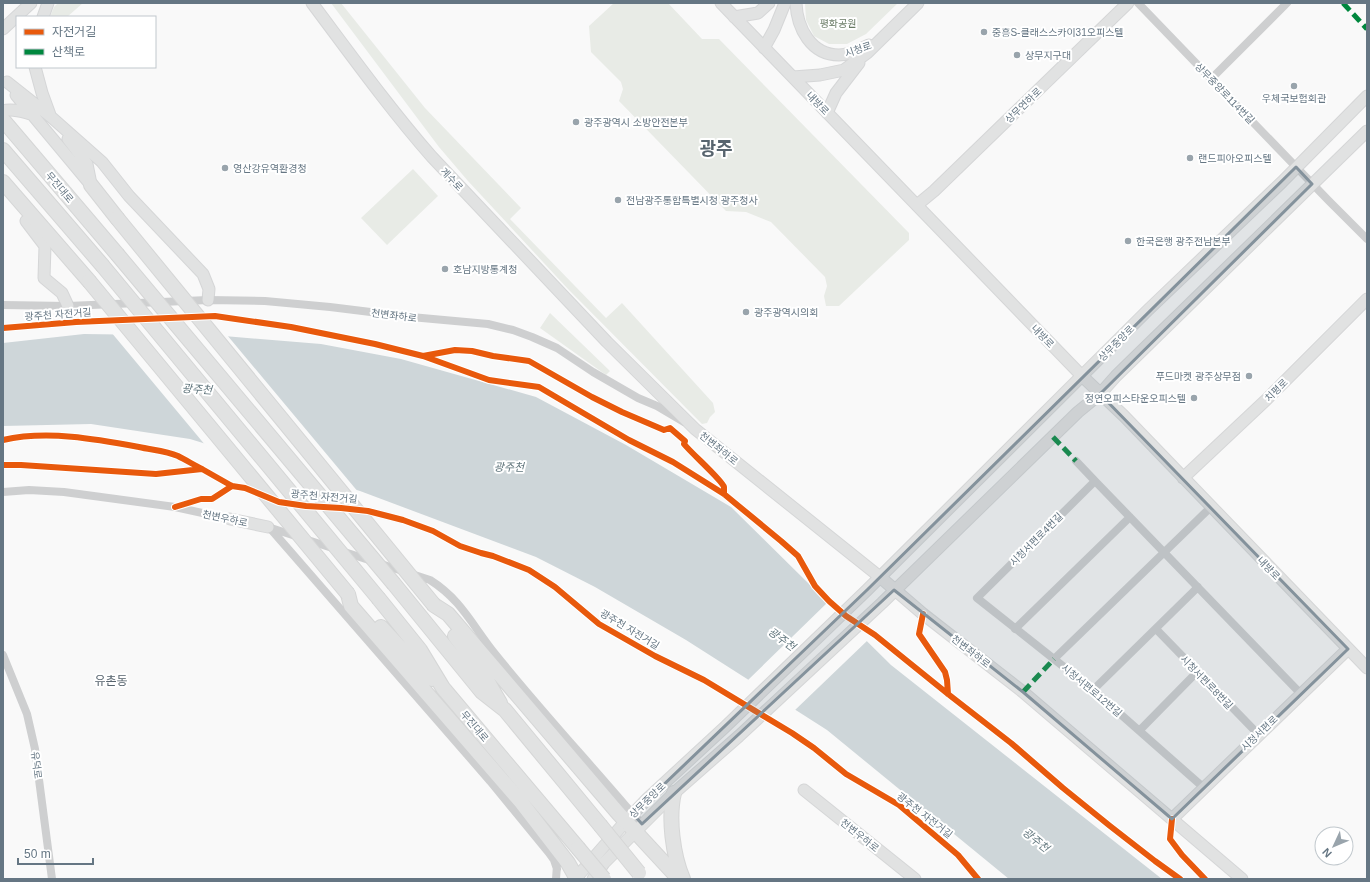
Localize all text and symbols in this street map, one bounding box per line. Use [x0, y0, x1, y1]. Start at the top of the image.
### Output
legend [16, 16, 156, 68]
park label: 평화공원 [820, 18, 856, 29]
text: 자전거길 [52, 25, 96, 39]
marker: 중흥S-클래스스카이31오피스텔 [979, 27, 989, 37]
place label: 중흥S-클래스스카이31오피스텔 [992, 27, 1124, 38]
street label: 시청로 [843, 40, 873, 59]
text: 산책로 [52, 45, 85, 59]
marker: 상무지구대 [1012, 50, 1022, 60]
place label: 상무지구대 [1025, 50, 1071, 61]
street label: 상무중앙로114번길 [1193, 61, 1257, 126]
marker: 우체국보험회관 [1289, 81, 1299, 91]
street label: 상무연하로 [1003, 85, 1044, 125]
street label: 내방로 [804, 90, 831, 117]
place label: 우체국보험회관 [1262, 93, 1327, 104]
marker: 광주광역시 소방안전본부 [571, 117, 581, 127]
place label: 광주광역시 소방안전본부 [584, 117, 688, 128]
district label: 광주 [699, 139, 733, 159]
marker: 랜드피아오피스텔 [1185, 153, 1195, 163]
place label: 랜드피아오피스텔 [1198, 153, 1272, 164]
marker: 영산강유역환경청 [220, 163, 230, 173]
place label: 영산강유역환경청 [233, 163, 307, 174]
street label: 계수로 [438, 165, 465, 193]
street label: 무진대로 [44, 170, 76, 205]
marker: 전남광주통합특별시청 광주청사 [613, 195, 623, 205]
place label: 전남광주통합특별시청 광주청사 [626, 195, 758, 206]
marker: 한국은행 광주전남본부 [1123, 236, 1133, 246]
place label: 한국은행 광주전남본부 [1136, 236, 1231, 247]
marker: 호남지방통계청 [440, 264, 450, 274]
place label: 호남지방통계청 [453, 264, 517, 275]
street label: 광주천 자전거길 [24, 307, 92, 322]
street label: 천변좌하로 [370, 307, 417, 324]
marker: 광주광역시의회 [741, 307, 751, 317]
place label: 광주광역시의회 [754, 307, 818, 318]
street label: 내방로 [1029, 323, 1056, 350]
street label: 상무중앙로 [1096, 323, 1137, 364]
place label: 푸드마켓 광주상무점 [1155, 371, 1241, 382]
marker: 푸드마켓 광주상무점 [1244, 371, 1254, 381]
street label: 치평로 [1263, 377, 1290, 404]
water label: 광주천 [181, 382, 214, 396]
place label: 정연오피스타운오피스텔 [1085, 393, 1186, 404]
marker: 정연오피스타운오피스텔 [1189, 393, 1199, 403]
street label: 천변좌하로 [697, 430, 740, 467]
water label: 광주천 [494, 461, 526, 473]
street label: 광주천 자전거길 [290, 488, 358, 505]
street label: 천변우하로 [201, 508, 249, 529]
street label: 시청서편로4번길 [1008, 511, 1065, 568]
street label: 내방로 [1255, 555, 1282, 582]
street label: 광주천 자전거길 [598, 607, 661, 651]
water label: 광주천 [766, 625, 799, 654]
street label: 천변좌하로 [949, 633, 992, 670]
street label: 시청서편로8번길 [1178, 653, 1235, 711]
street label: 시청서편로12번길 [1059, 662, 1124, 719]
district label: 유촌동 [94, 674, 128, 688]
street label: 무진대로 [459, 709, 491, 744]
street label: 시청서편로 [1239, 713, 1280, 753]
street label: 유덕로 [29, 751, 44, 779]
street label: 상무중앙로 [627, 780, 668, 820]
street label: 광주천 자전거길 [895, 790, 955, 840]
street label: 천변우하로 [838, 817, 881, 854]
water label: 광주천 [1020, 826, 1053, 855]
north arrow [1314, 826, 1354, 866]
scale bar [18, 840, 93, 866]
text: N [1320, 846, 1334, 860]
text: 50 m [24, 847, 51, 861]

